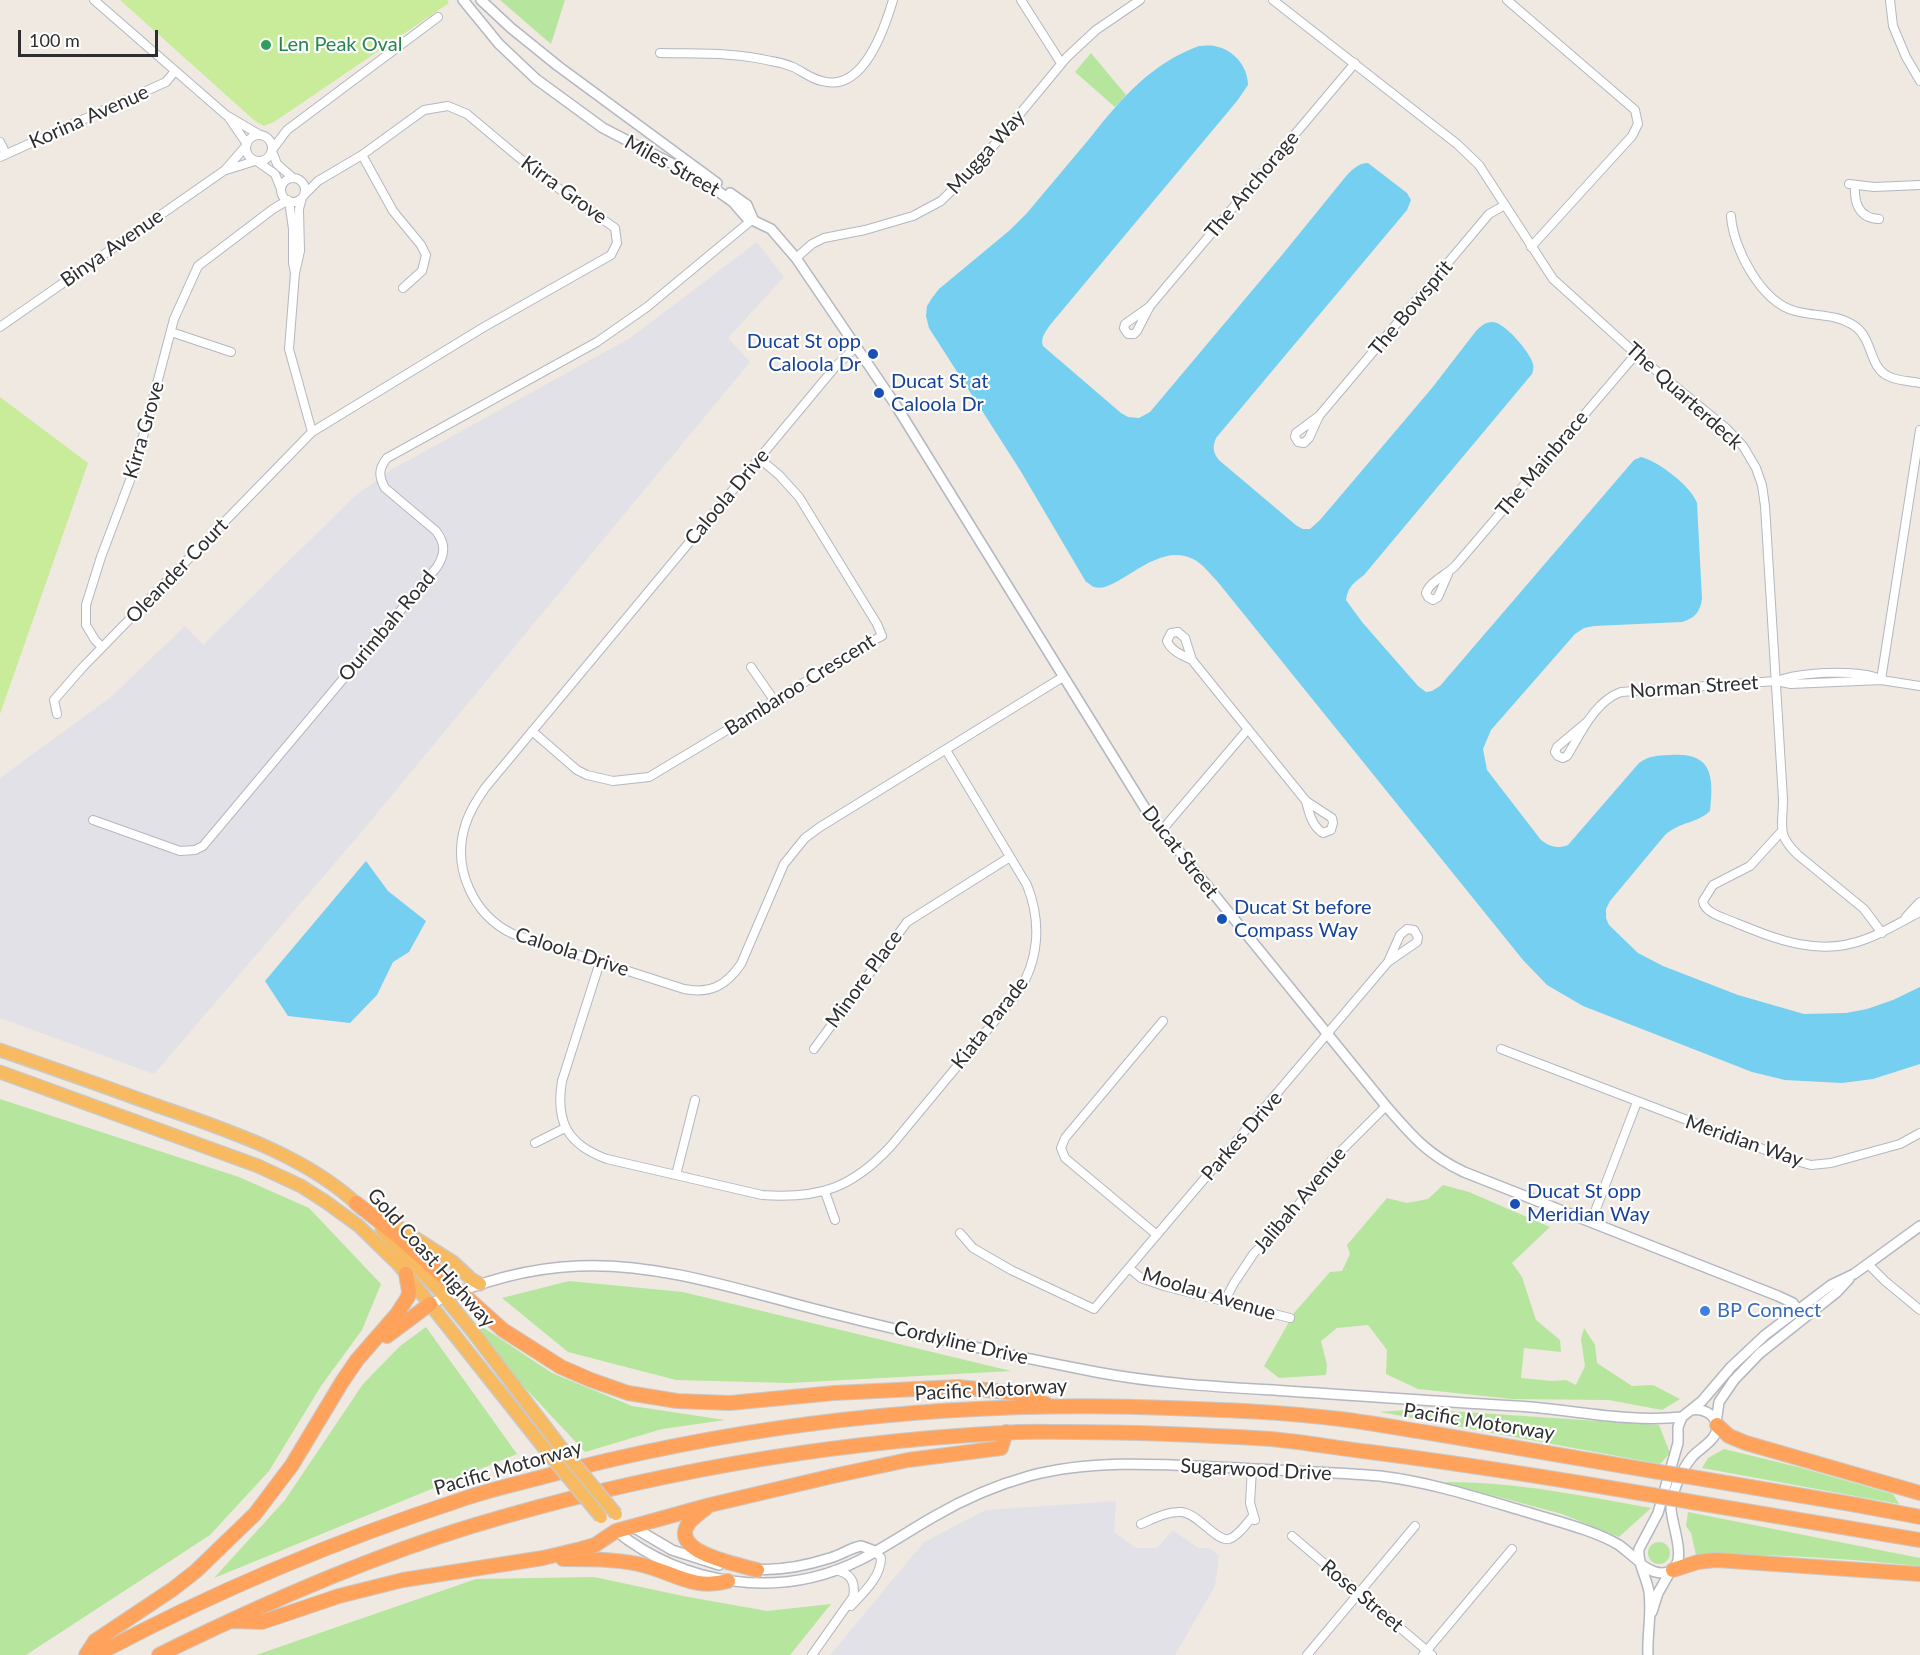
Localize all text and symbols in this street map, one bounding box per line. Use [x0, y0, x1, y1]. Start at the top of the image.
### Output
scale bar [21, 18, 160, 56]
text: 100 m [29, 29, 80, 51]
place label: Len Peak Oval [278, 33, 402, 57]
marker: Len Peak Oval [259, 38, 273, 52]
street label: Korina Avenue [25, 80, 153, 154]
street label: Mugga Way [942, 105, 1030, 199]
street label: The Anchorage [1200, 126, 1304, 244]
street label: Miles Street [620, 130, 724, 202]
street label: Kirra Grove [516, 151, 612, 229]
street label: Binya Avenue [56, 204, 168, 292]
street label: The Bowsprit [1364, 255, 1458, 361]
place label: Ducat St opp Caloola Dr [747, 330, 861, 377]
street label: The Quarterdeck [1621, 337, 1747, 455]
marker: Ducat St opp Caloola Dr [866, 347, 880, 361]
place label: Ducat St at Caloola Dr [891, 370, 989, 417]
street label: Kirra Grove [119, 378, 169, 482]
marker: Ducat St at Caloola Dr [872, 386, 886, 400]
street label: The Mainbrace [1491, 406, 1593, 522]
street label: Caloola Drive [680, 444, 774, 550]
street label: Oleander Court [121, 514, 233, 628]
street label: Ourimbah Road [334, 566, 440, 686]
street label: Bambaroo Crescent [721, 629, 879, 741]
street label: Norman Street [1629, 671, 1759, 703]
street label: Ducat Street [1137, 801, 1223, 903]
place label: Ducat St before Compass Way [1234, 896, 1372, 943]
marker: Ducat St before Compass Way [1215, 912, 1229, 926]
street label: Caloola Drive [512, 922, 632, 982]
street label: Minore Place [821, 926, 907, 1032]
street label: Kiata Parade [947, 972, 1033, 1074]
street label: Parkes Drive [1197, 1086, 1287, 1186]
street label: Meridian Way [1682, 1110, 1806, 1172]
street label: Jalibah Avenue [1249, 1142, 1351, 1258]
place label: Ducat St opp Meridian Way [1527, 1180, 1650, 1227]
street label: Gold Coast Highway [362, 1183, 500, 1333]
marker: Ducat St opp Meridian Way [1508, 1197, 1522, 1211]
street label: Moolau Avenue [1139, 1262, 1279, 1326]
place label: BP Connect [1717, 1299, 1821, 1323]
marker: BP Connect [1698, 1304, 1712, 1318]
street label: Cordyline Drive [892, 1316, 1030, 1370]
street label: Pacific Motorway [914, 1374, 1068, 1406]
street label: Pacific Motorway [1402, 1398, 1556, 1446]
street label: Pacific Motorway [431, 1435, 585, 1501]
street label: Sugarwood Drive [1180, 1454, 1332, 1486]
street label: Rose Street [1316, 1555, 1408, 1637]

